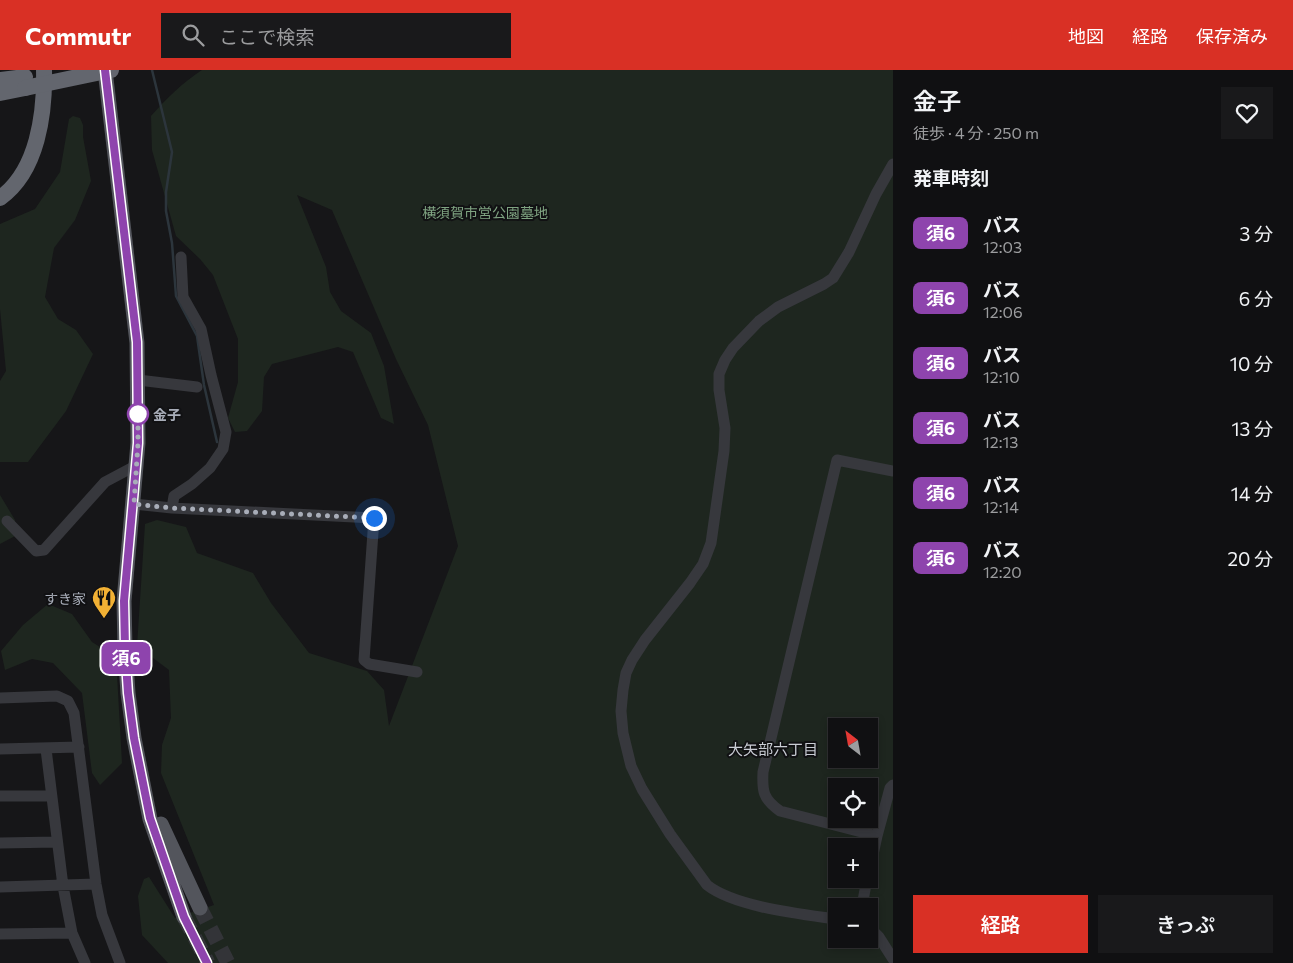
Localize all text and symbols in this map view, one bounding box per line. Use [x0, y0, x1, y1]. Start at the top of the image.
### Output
search box [161, 13, 511, 58]
text: Commutr [25, 21, 131, 50]
icon: search [179, 21, 207, 49]
text: ここで検索 [219, 25, 314, 48]
text: 地図 [1068, 25, 1104, 47]
text: 経路 [1132, 25, 1168, 47]
text: 保存済み [1196, 25, 1268, 47]
text: 金子 [913, 86, 961, 115]
button: heart [1221, 87, 1273, 139]
text: 徒歩 · 4 分 · 250 m [913, 123, 1039, 142]
text: 発車時刻 [913, 166, 989, 189]
park label: 横須賀市営公園墓地 [422, 204, 548, 221]
text: バス [983, 213, 1021, 236]
text: 須6 [926, 222, 955, 244]
text: 3 分 [1240, 222, 1273, 245]
text: 12:03 [983, 237, 1022, 256]
text: バス [983, 278, 1021, 301]
text: 須6 [926, 287, 955, 309]
text: 6 分 [1239, 287, 1273, 310]
text: 12:06 [983, 302, 1023, 321]
text: バス [983, 343, 1021, 366]
text: 須6 [926, 352, 955, 374]
text: 10 分 [1230, 352, 1273, 375]
text: 12:10 [983, 367, 1020, 386]
marker: 金子 [127, 403, 149, 425]
place label: 金子 [153, 406, 181, 423]
text: バス [983, 408, 1021, 431]
text: 須6 [926, 417, 955, 439]
text: 13 分 [1231, 417, 1273, 440]
text: 12:13 [983, 432, 1018, 451]
text: バス [983, 473, 1021, 496]
text: 須6 [926, 482, 955, 504]
text: 14 分 [1231, 482, 1273, 505]
text: 12:14 [983, 497, 1019, 516]
your location [362, 506, 387, 531]
text: バス [983, 538, 1021, 561]
text: 須6 [926, 547, 955, 569]
text: 20 分 [1227, 547, 1273, 570]
text: 12:20 [983, 562, 1022, 581]
restaurant icon: すき家 [91, 585, 117, 619]
place label: すき家 [44, 590, 86, 607]
line badge: 須6 [104, 642, 148, 674]
text: 須6 [111, 647, 141, 669]
north arrow [828, 718, 878, 768]
map controls [828, 718, 878, 948]
district label: 大矢部六丁目 [728, 740, 818, 758]
button: locate [828, 778, 878, 828]
button: + [828, 838, 878, 888]
button: 経路 [913, 895, 1088, 953]
button: きっぷ [1098, 895, 1273, 953]
button: − [828, 898, 878, 948]

